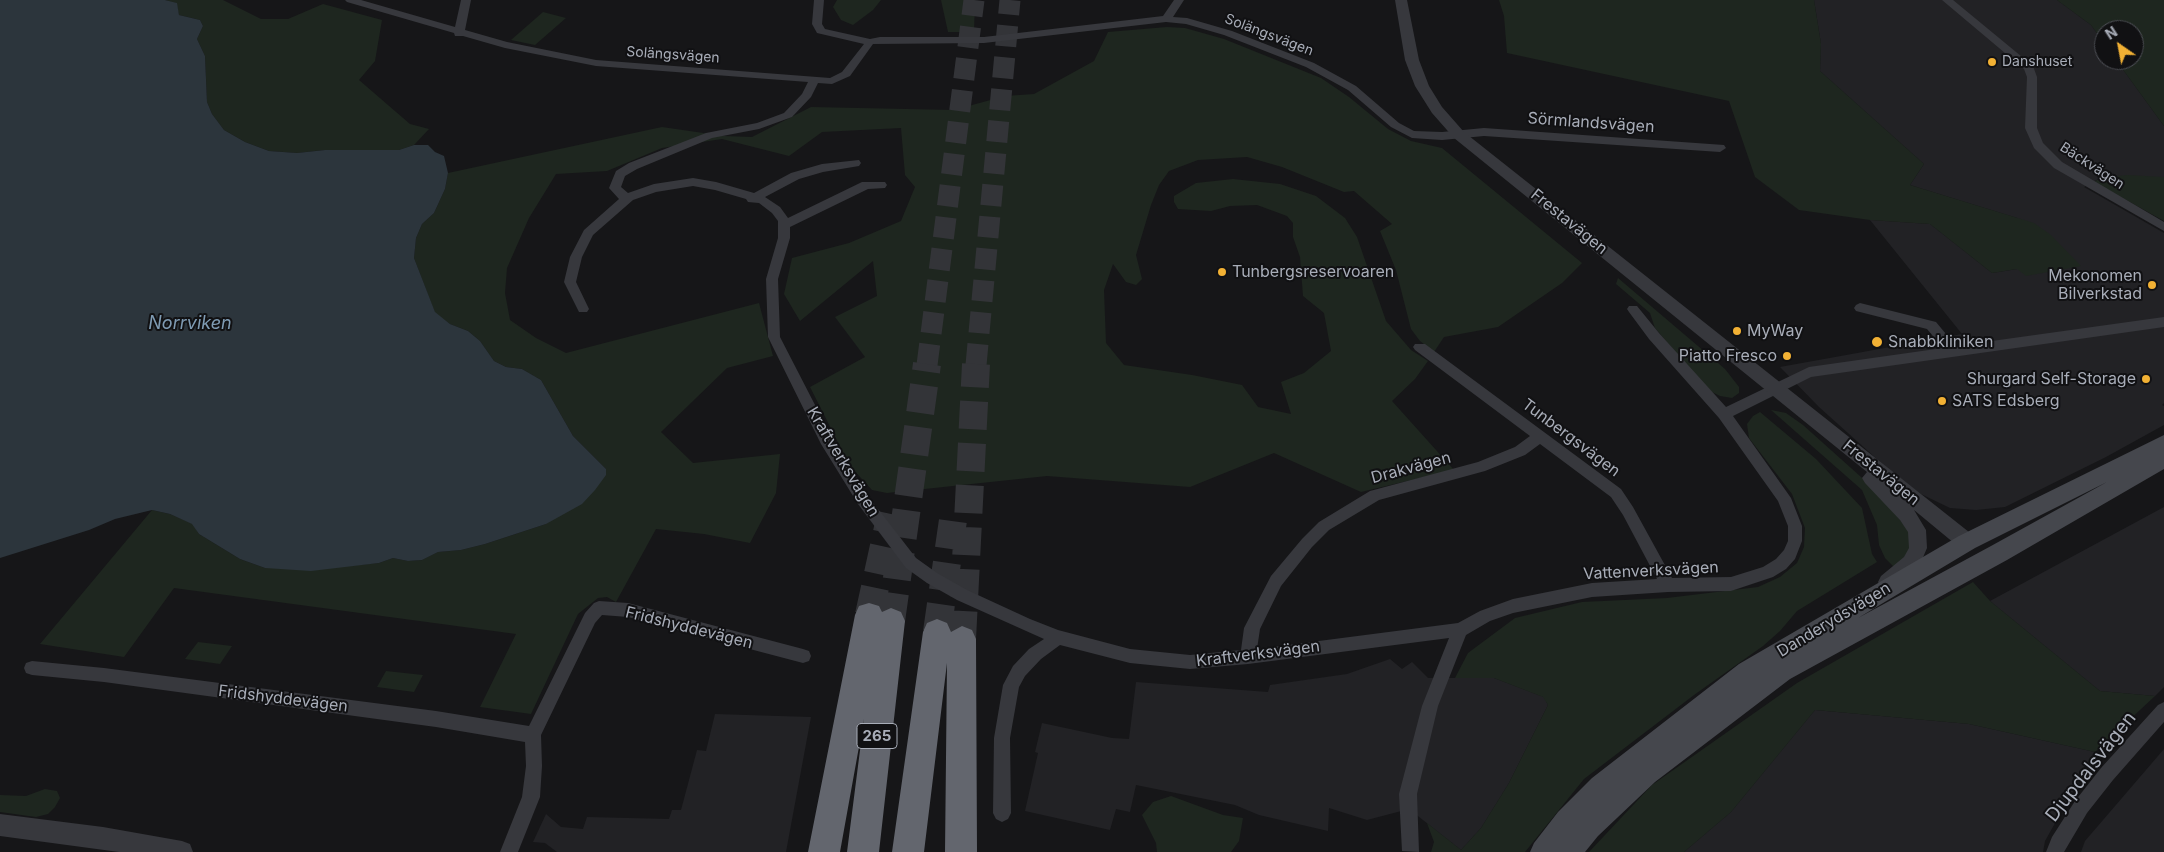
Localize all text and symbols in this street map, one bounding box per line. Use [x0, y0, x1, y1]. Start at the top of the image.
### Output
street label: Solängsvägen [1222, 10, 1316, 60]
north arrow [2094, 20, 2144, 70]
text: N [2102, 23, 2120, 43]
street label: Solängsvägen [626, 43, 720, 67]
place label: Danshuset [2002, 54, 2072, 70]
marker: Danshuset [1986, 56, 1998, 68]
street label: Sörmlandsvägen [1527, 109, 1655, 137]
street label: Bäckvägen [2057, 139, 2127, 193]
street label: Frestavägen [1527, 185, 1611, 259]
place label: Tunbergsreservoaren [1232, 262, 1394, 282]
marker: Tunbergsreservoaren [1216, 266, 1228, 278]
place label: Mekonomen Bilverkstad [2048, 266, 2142, 304]
marker: Mekonomen Bilverkstad [2146, 279, 2158, 291]
water label: Norrviken [148, 313, 232, 335]
place label: MyWay [1747, 321, 1803, 341]
marker: MyWay [1731, 325, 1743, 337]
place label: Snabbkliniken [1888, 332, 1993, 352]
marker: Snabbkliniken [1870, 335, 1884, 349]
place label: Piatto Fresco [1679, 346, 1777, 366]
marker: Piatto Fresco [1781, 350, 1793, 362]
place label: Shurgard Self-Storage [1967, 369, 2136, 389]
marker: Shurgard Self-Storage [2140, 373, 2152, 385]
place label: SATS Edsberg [1952, 391, 2060, 411]
street label: Tunbergsvägen [1518, 395, 1624, 481]
marker: SATS Edsberg [1936, 395, 1948, 407]
street label: Kraftverksvägen [803, 404, 883, 520]
street label: Frestavägen [1839, 436, 1923, 510]
street label: Drakvägen [1369, 448, 1453, 488]
street label: Vattenverksvägen [1583, 558, 1719, 584]
street label: Danderydsvägen [1774, 579, 1894, 661]
street label: Fridshyddevägen [623, 603, 755, 653]
street label: Kraftverksvägen [1195, 637, 1321, 671]
street label: Fridshyddevägen [217, 682, 349, 716]
street label: Djupdalsvägen [2041, 707, 2141, 827]
road number: 265 [857, 724, 897, 748]

